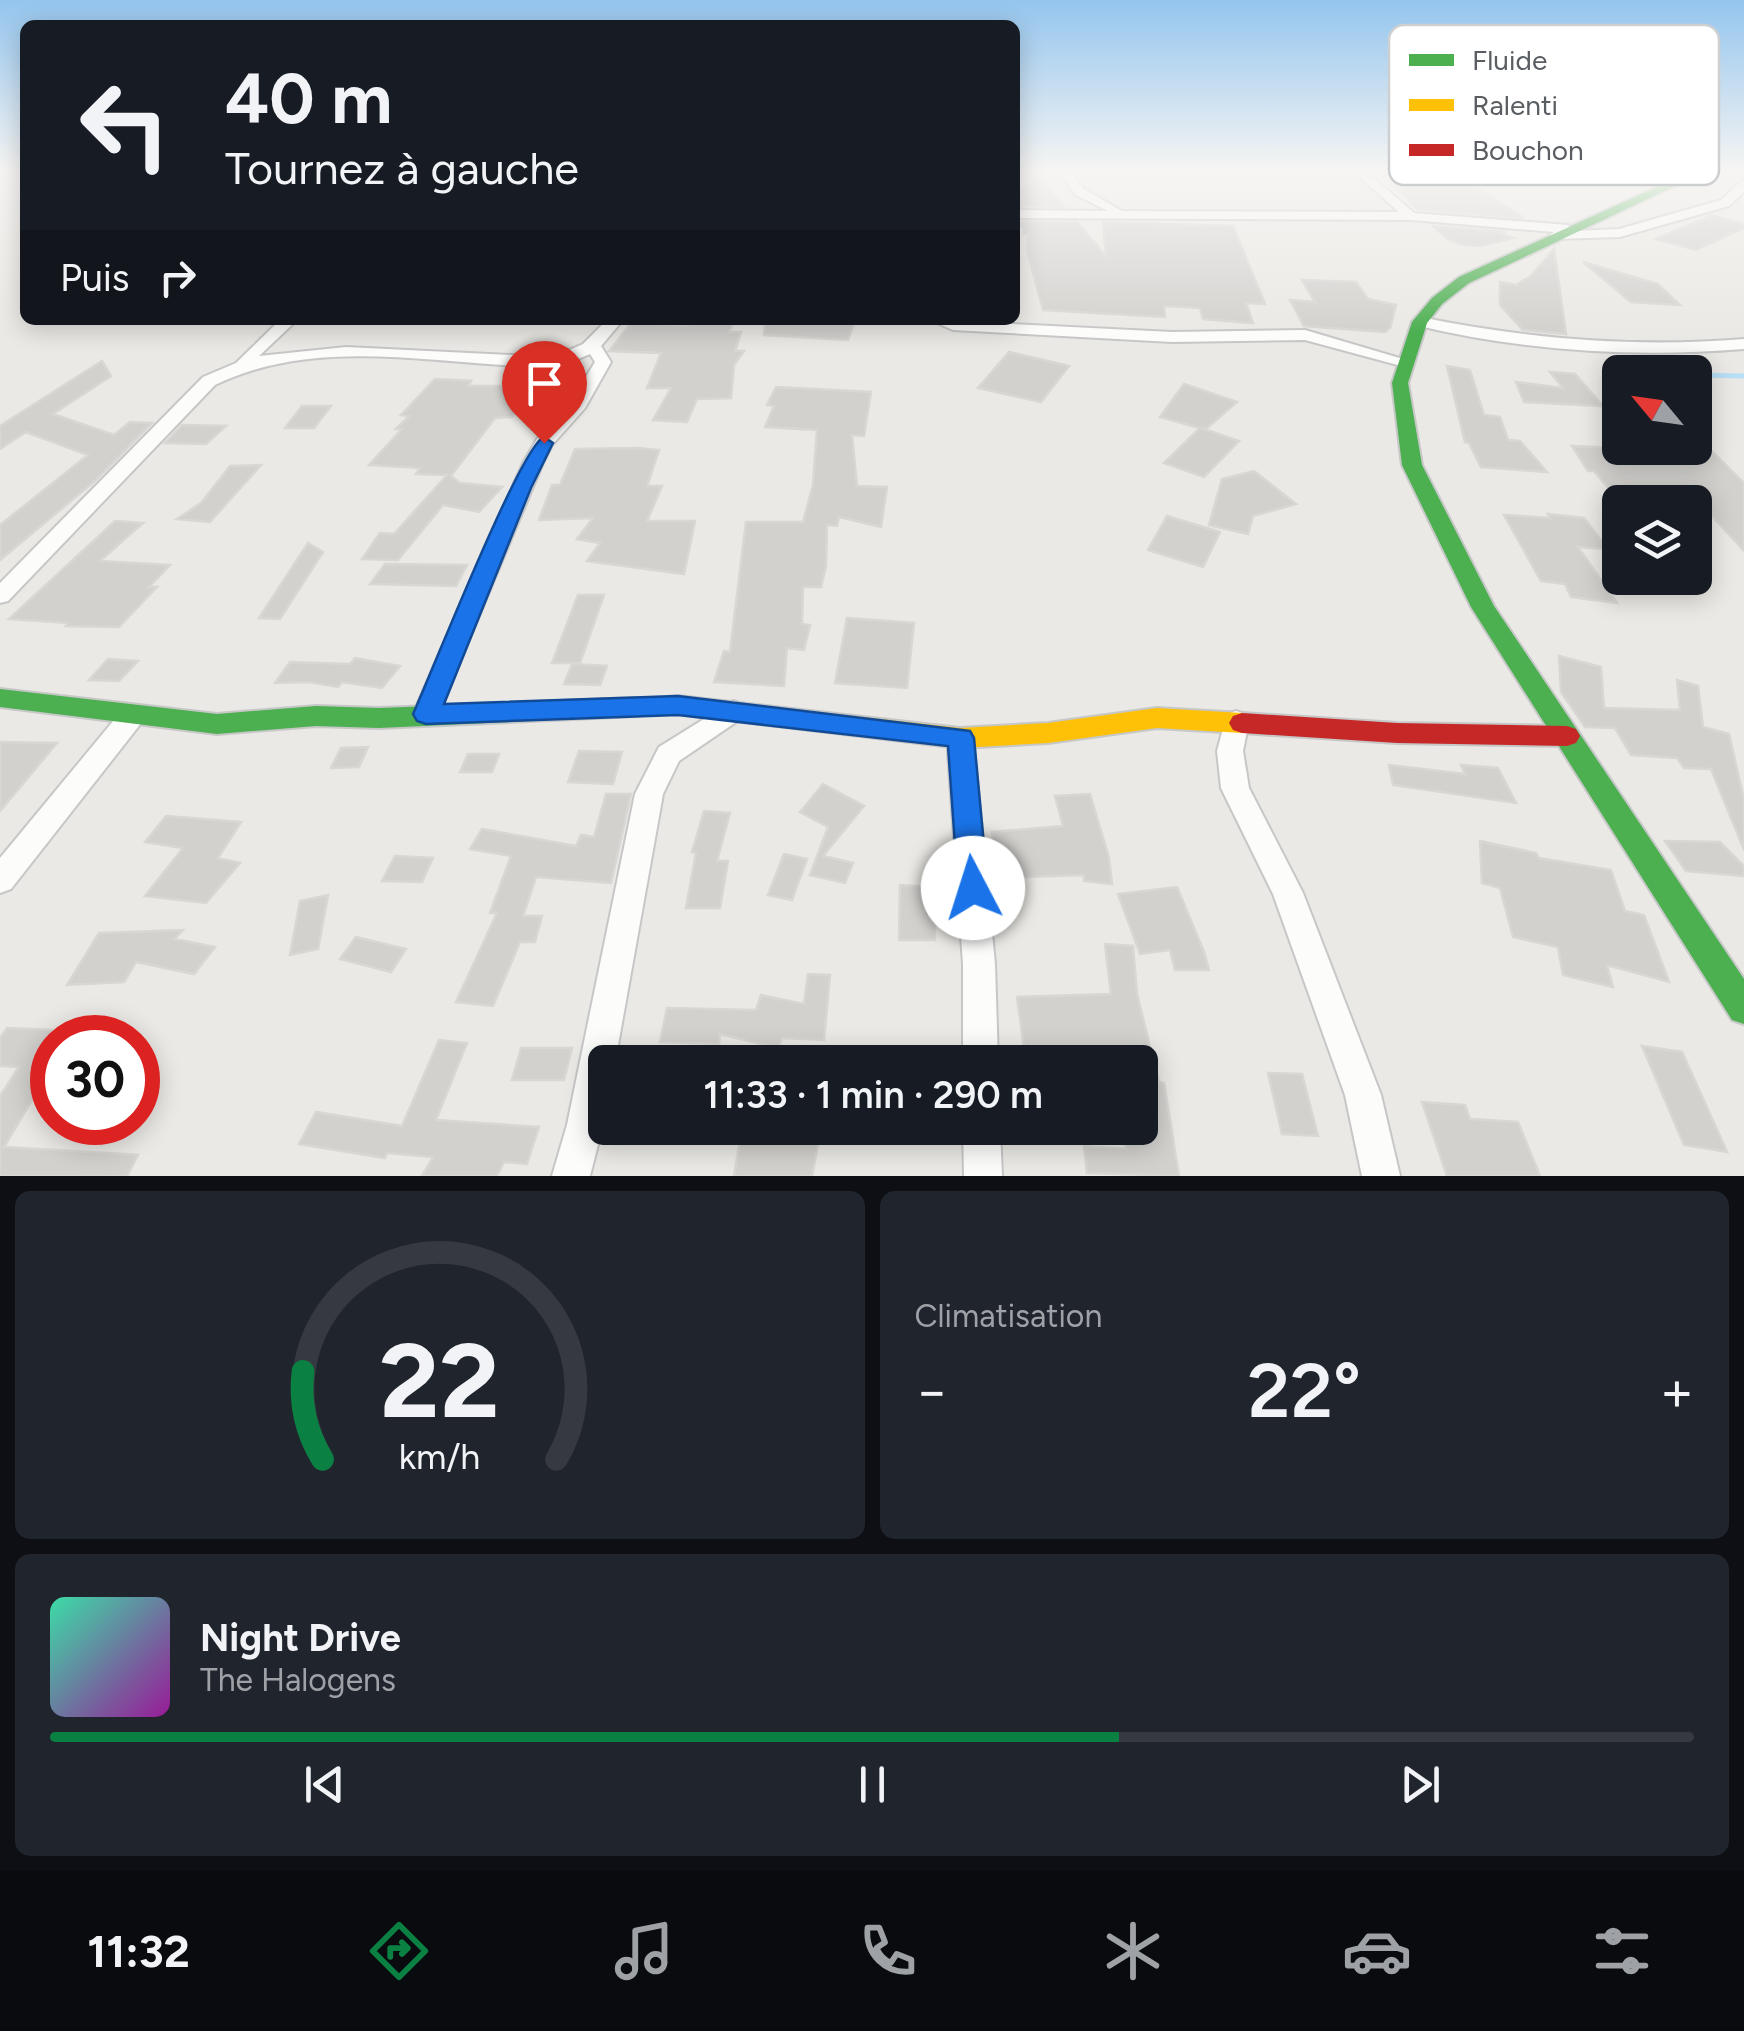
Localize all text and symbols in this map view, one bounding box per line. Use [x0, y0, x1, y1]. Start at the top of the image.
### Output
legend [1389, 25, 1719, 185]
text: Fluide [1472, 43, 1547, 77]
text: 40 m [225, 56, 392, 141]
icon: left [60, 60, 190, 190]
text: Ralenti [1472, 88, 1558, 122]
text: Bouchon [1472, 133, 1584, 167]
text: Tournez à gauche [225, 141, 579, 195]
icon: right [150, 250, 205, 305]
text: Puis [60, 255, 130, 301]
pin [502, 341, 587, 444]
north arrow [1602, 355, 1712, 465]
map controls [1602, 355, 1712, 595]
icon: arrive [517, 356, 572, 411]
button: layers [1602, 485, 1712, 595]
position arrow [921, 836, 1025, 940]
speed limit sign: 30 [30, 1015, 160, 1145]
text: 11:33 · 1 min · 290 m [703, 1072, 1043, 1118]
text: Climatisation [915, 1297, 1102, 1335]
text: 22 [380, 1318, 500, 1443]
text: 22° [1247, 1346, 1361, 1436]
text: − [915, 1358, 949, 1424]
text: + [1660, 1358, 1694, 1424]
text: km/h [399, 1435, 481, 1478]
text: Night Drive [200, 1615, 401, 1661]
text: The Halogens [200, 1661, 396, 1699]
icon: previous [297, 1757, 352, 1812]
icon: pause [845, 1757, 900, 1812]
icon: next [1393, 1757, 1448, 1812]
icon: directions [364, 1916, 434, 1986]
icon: music [609, 1916, 679, 1986]
icon: phone [853, 1916, 923, 1986]
icon: climate [1098, 1916, 1168, 1986]
icon: car [1342, 1916, 1412, 1986]
icon: filters [1587, 1916, 1657, 1986]
text: 11:32 [87, 1924, 190, 1978]

